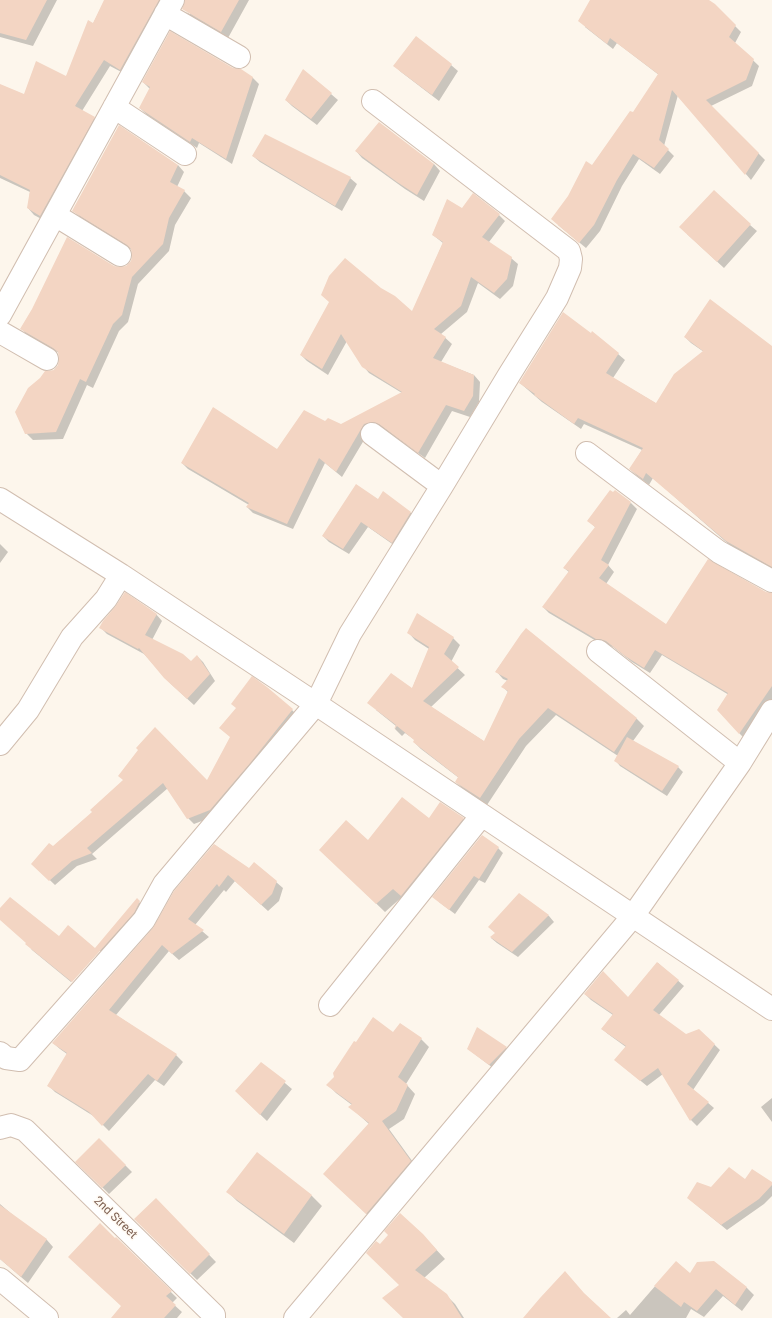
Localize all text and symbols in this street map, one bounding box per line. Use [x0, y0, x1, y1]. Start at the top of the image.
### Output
street label: 2nd Street [90, 1194, 140, 1242]

